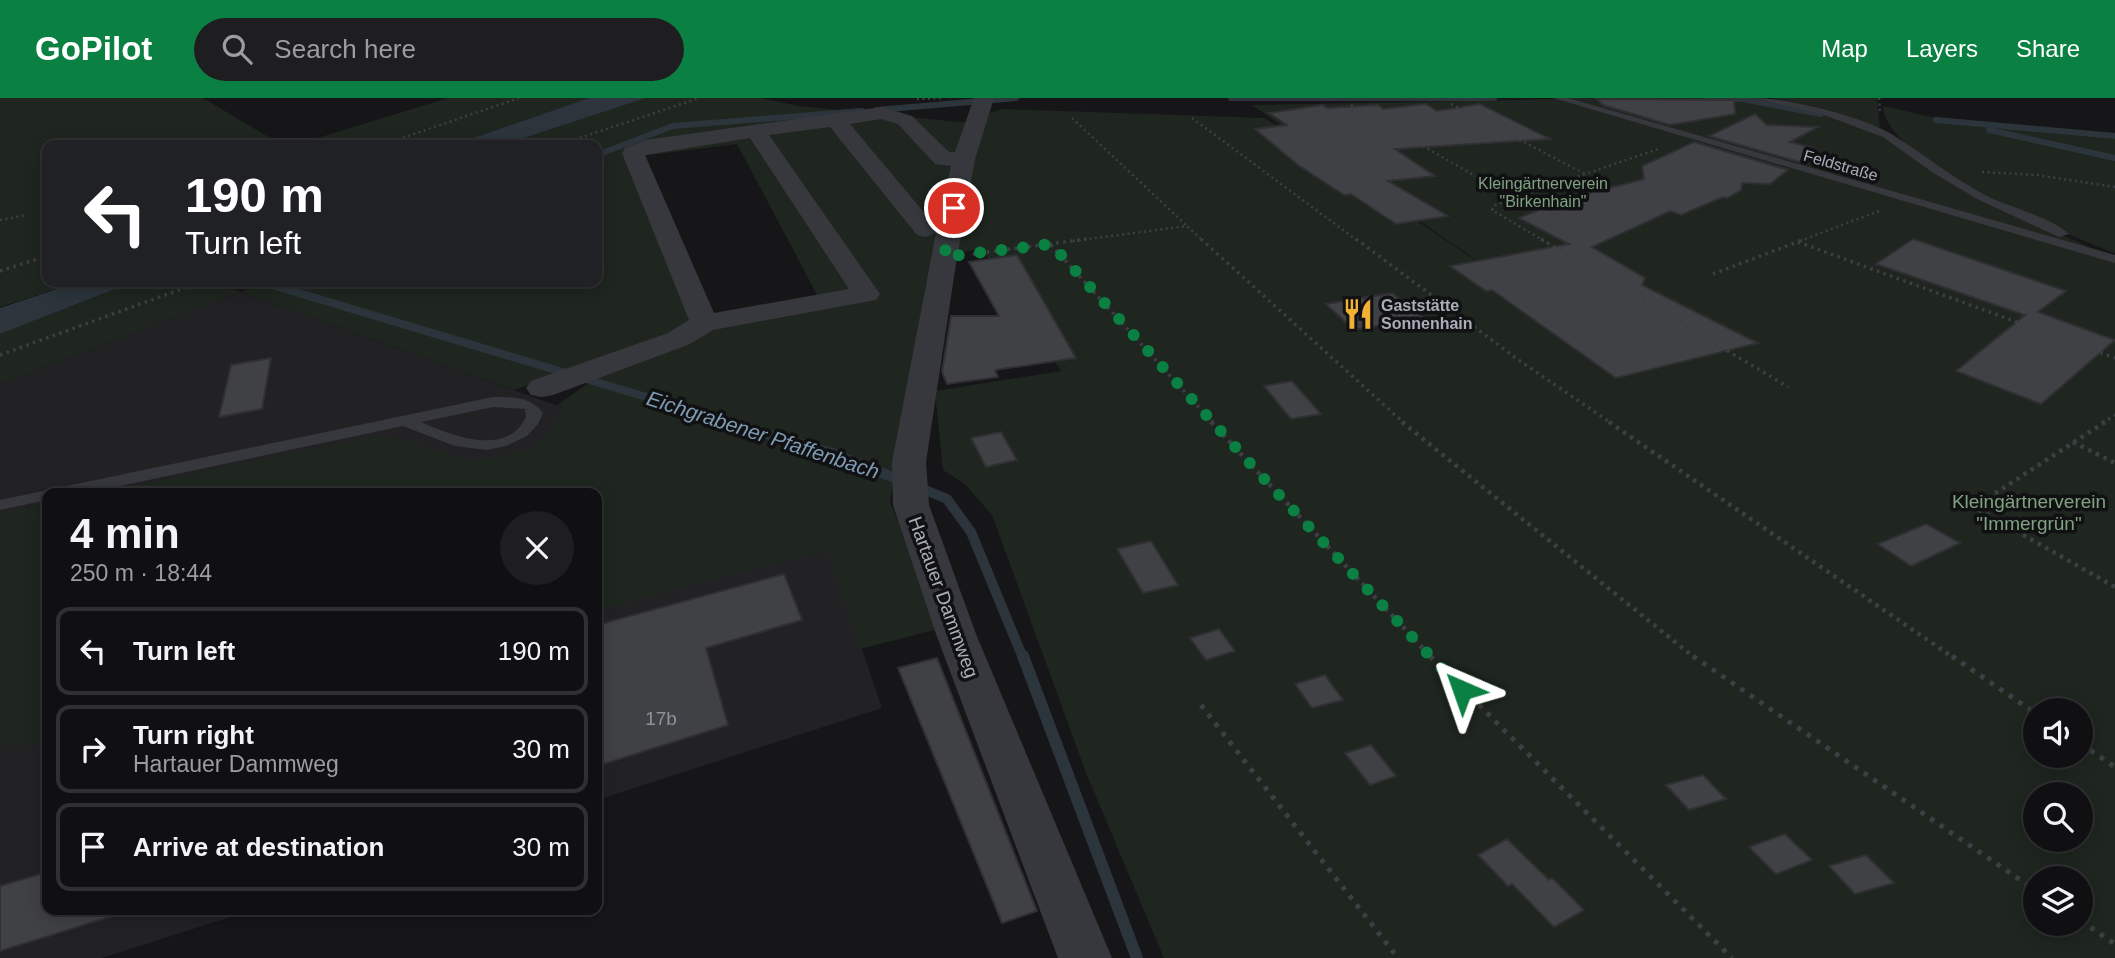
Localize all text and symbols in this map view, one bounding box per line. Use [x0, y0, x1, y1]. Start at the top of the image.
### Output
search box [194, 18, 684, 81]
text: GoPilot [35, 30, 152, 67]
icon: search [218, 30, 256, 68]
text: Search here [274, 34, 416, 64]
text: Map [1821, 35, 1868, 62]
text: Layers [1906, 35, 1978, 62]
text: Share [2016, 35, 2080, 62]
street label: Feldstraße [1802, 147, 1880, 184]
icon: left [70, 168, 161, 259]
text: 190 m [185, 168, 324, 222]
park label: Kleingärtnerverein "Birkenhain" [1478, 175, 1608, 210]
pin [924, 178, 984, 238]
icon: arrive [935, 189, 973, 227]
text: Turn left [185, 225, 301, 261]
restaurant icon: Gaststätte Sonnenhain [1341, 297, 1375, 331]
place label: Gaststätte Sonnenhain [1381, 297, 1473, 332]
water label: Eichgrabener Pfaffenbach [644, 386, 882, 483]
park label: Kleingärtnerverein "Immergrün" [1952, 491, 2106, 534]
text: 4 min [70, 510, 180, 557]
button: close [500, 511, 574, 585]
street label: Hartauer Dammweg [905, 514, 982, 681]
text: 250 m · 18:44 [70, 560, 212, 586]
icon: left [74, 632, 112, 670]
text: Turn left [133, 636, 235, 666]
text: 190 m [498, 636, 570, 666]
position arrow [1425, 653, 1499, 727]
map controls [2023, 698, 2093, 936]
button: sound [2023, 698, 2093, 768]
house number: 17b [645, 708, 677, 729]
text: Turn right [133, 720, 254, 750]
icon: right [74, 730, 112, 768]
text: 30 m [512, 734, 570, 764]
text: Hartauer Dammweg [133, 751, 339, 777]
button: search [2023, 782, 2093, 852]
icon: arrive [74, 828, 112, 866]
text: Arrive at destination [133, 832, 384, 862]
text: 30 m [512, 832, 570, 862]
button: layers [2023, 866, 2093, 936]

